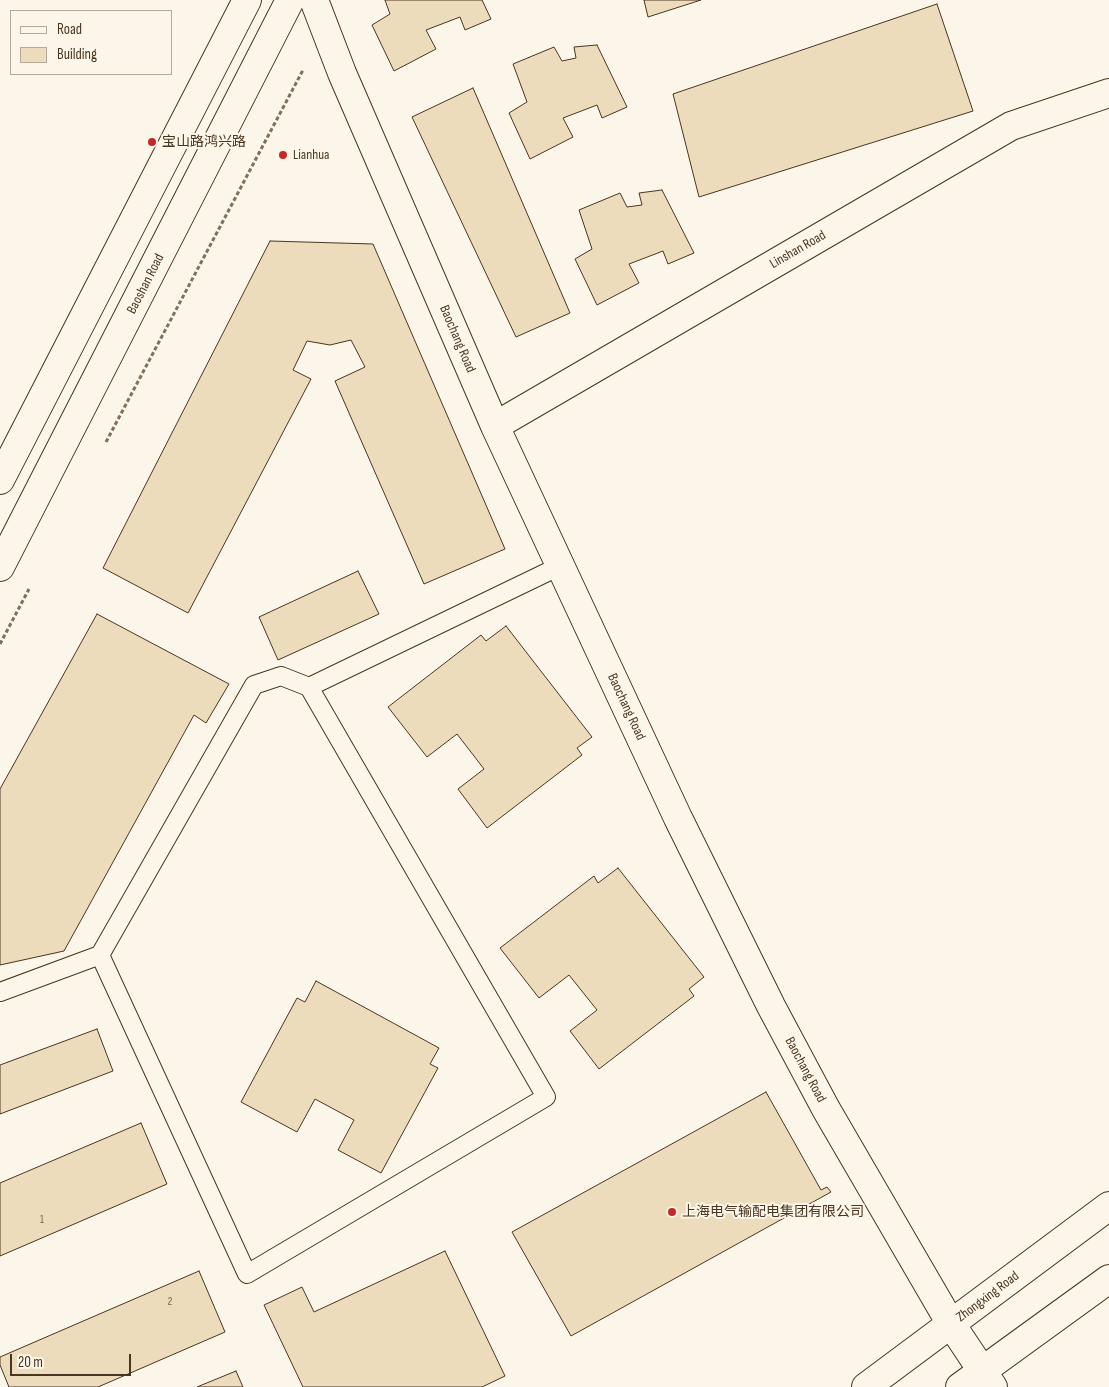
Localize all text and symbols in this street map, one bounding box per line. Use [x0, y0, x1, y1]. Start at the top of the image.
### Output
legend [10, 10, 172, 75]
text: Road [57, 20, 82, 39]
text: Building [57, 45, 97, 64]
place label: 宝山路鸿兴路 [162, 134, 246, 150]
marker: 宝山路鸿兴路 [146, 136, 158, 148]
place label: Lianhua [293, 147, 329, 163]
marker: Lianhua [277, 149, 289, 161]
street label: Linshan Road [767, 227, 829, 273]
street label: Baoshan Road [124, 251, 168, 317]
street label: Baochang Road [435, 303, 479, 375]
street label: Baochang Road [603, 671, 649, 743]
street label: Baochang Road [781, 1034, 829, 1106]
place label: 上海电气输配电集团有限公司 [682, 1204, 864, 1220]
marker: 上海电气输配电集团有限公司 [666, 1206, 678, 1218]
house number: 1 [40, 1213, 44, 1227]
street label: Zhongxing Road [953, 1268, 1023, 1326]
house number: 2 [168, 1295, 172, 1309]
scale bar [12, 1344, 134, 1376]
text: 20 m [18, 1353, 43, 1372]

